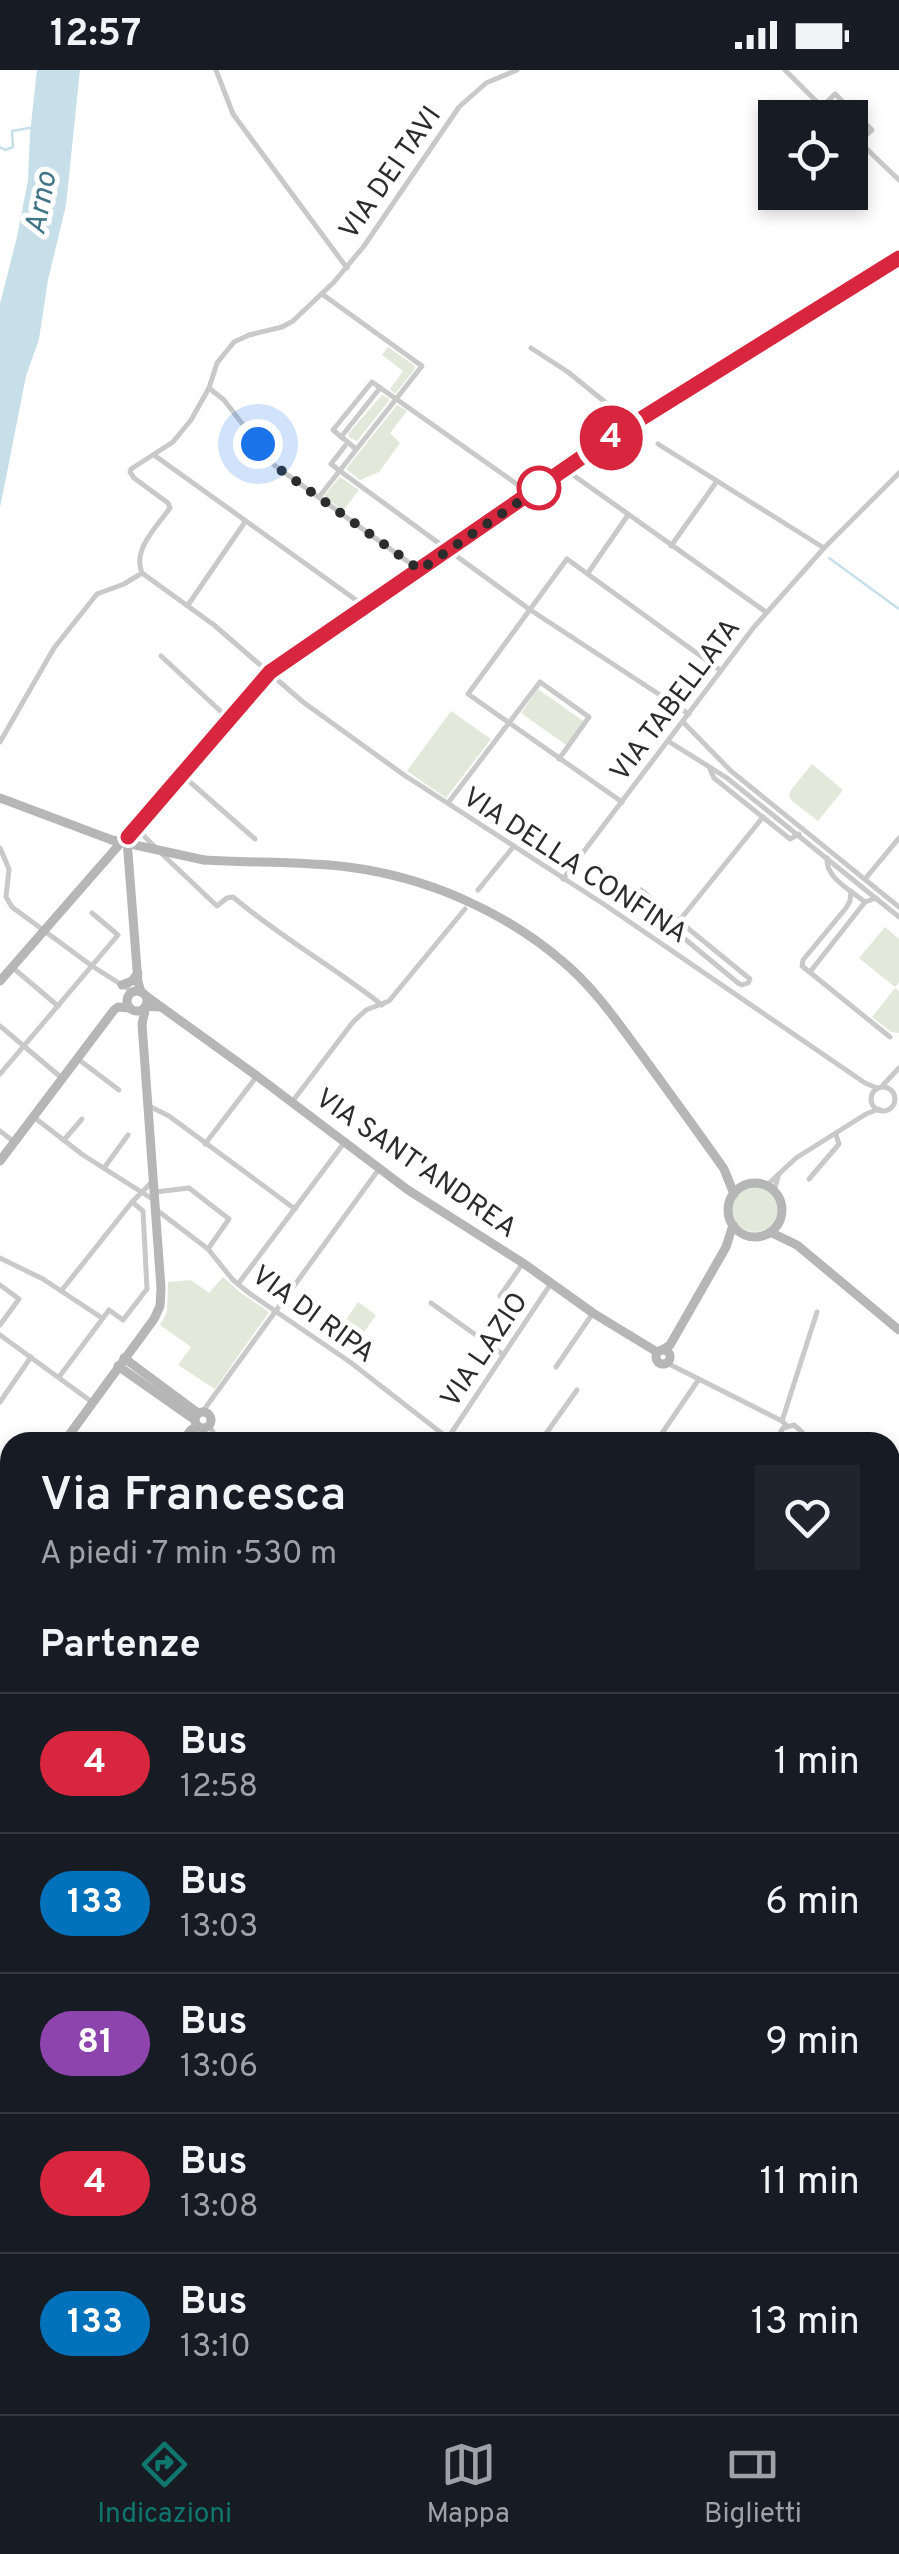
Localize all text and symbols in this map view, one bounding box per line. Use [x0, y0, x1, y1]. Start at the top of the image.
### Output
text: 12:57 [50, 11, 141, 60]
street label: VIA DEI TAVI [332, 100, 451, 247]
map controls [758, 100, 868, 210]
button: locate [758, 100, 868, 210]
water label: Arno [18, 169, 67, 238]
line badge: 4 [578, 406, 644, 470]
text: 4 [600, 416, 622, 460]
your location [233, 419, 283, 469]
unlabelled marker [518, 467, 560, 509]
street label: VIA TABELLATA [603, 612, 749, 790]
street label: VIA DELLA CONFINA [455, 780, 694, 953]
street label: VIA SANT'ANDREA [307, 1081, 523, 1248]
street label: VIA DI RIPA [244, 1259, 381, 1372]
street label: VIA LAZIO [434, 1286, 537, 1415]
button: heart [755, 1465, 860, 1570]
text: Via Francesca [40, 1467, 346, 1527]
text: A piedi · 7 min · 530 m [40, 1535, 337, 1575]
text: Partenze [40, 1622, 201, 1671]
text: Bus [180, 1719, 247, 1768]
text: 1 min [774, 1739, 860, 1788]
text: 4 [84, 1741, 106, 1785]
text: 12:58 [180, 1768, 258, 1808]
text: Bus [180, 1859, 247, 1908]
text: 6 min [765, 1879, 860, 1928]
text: 133 [67, 1881, 123, 1925]
text: 13:03 [180, 1908, 258, 1948]
text: Bus [180, 1999, 247, 2048]
text: 9 min [765, 2019, 860, 2068]
text: 81 [77, 2021, 113, 2065]
text: 13:06 [180, 2048, 258, 2088]
text: Bus [180, 2139, 247, 2188]
text: 11 min [759, 2159, 860, 2208]
text: 4 [84, 2161, 106, 2205]
text: 13:08 [180, 2188, 259, 2228]
text: Bus [180, 2279, 247, 2328]
text: 13 min [751, 2299, 860, 2348]
text: 133 [67, 2301, 123, 2345]
text: 13:10 [180, 2328, 251, 2368]
tab: Indicazioni [97, 2437, 232, 2533]
tab: Mappa [426, 2437, 510, 2533]
tab: Biglietti [704, 2437, 802, 2533]

